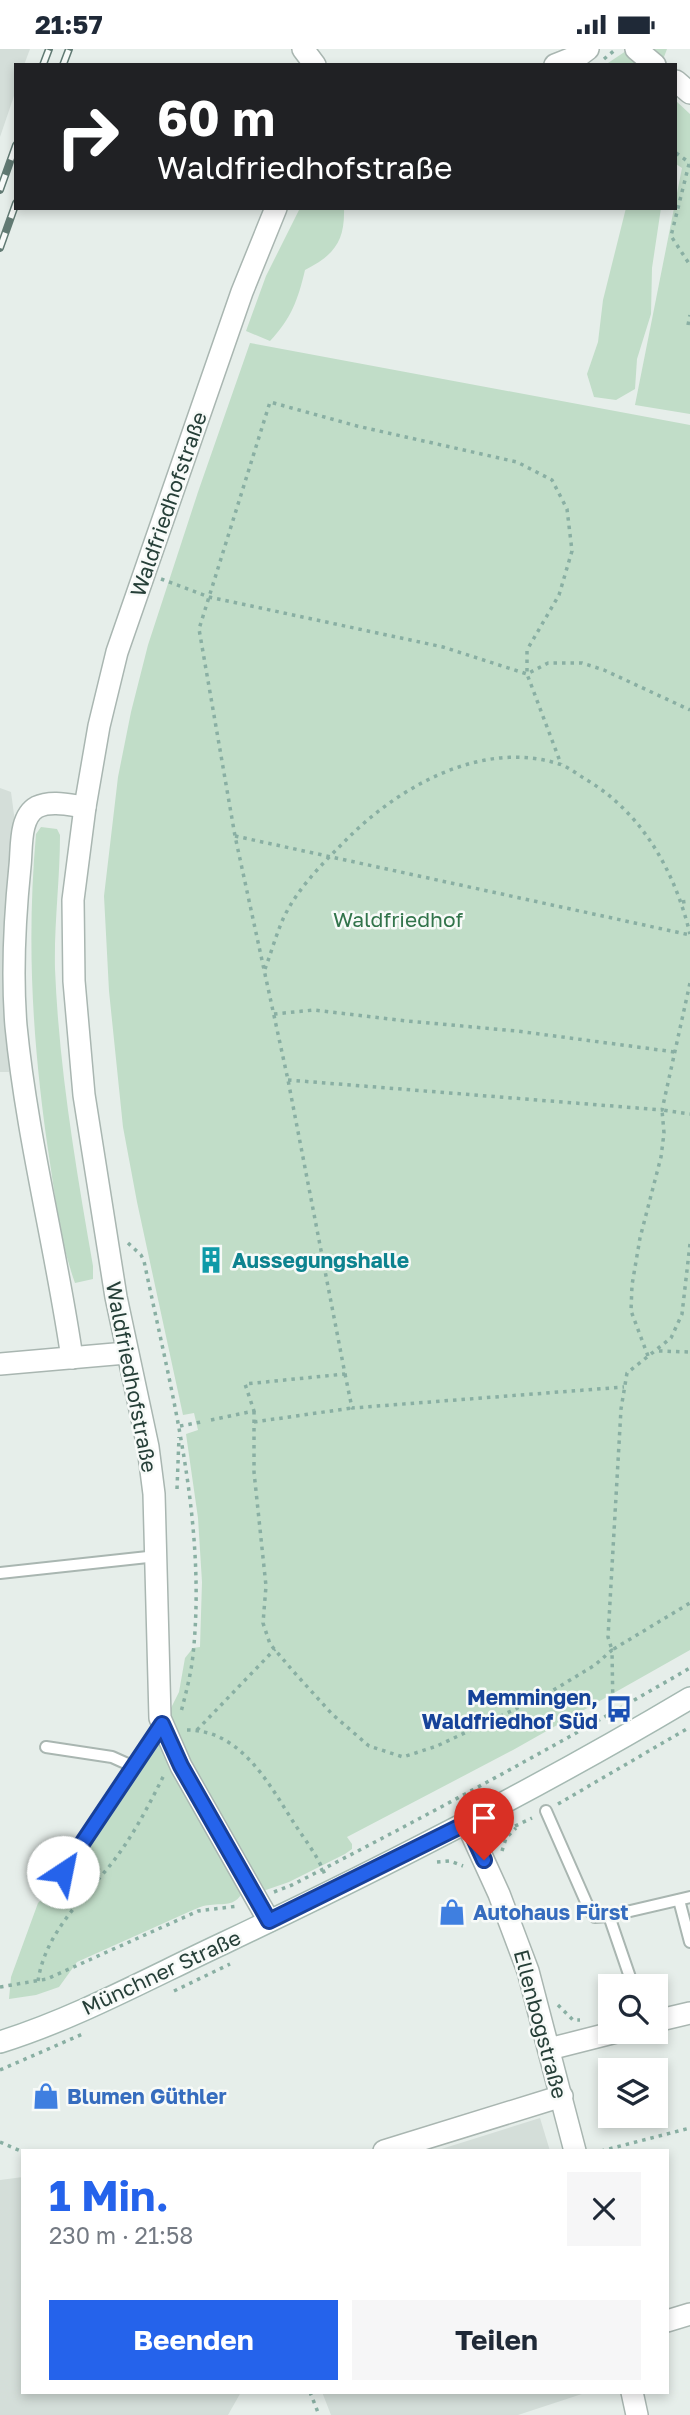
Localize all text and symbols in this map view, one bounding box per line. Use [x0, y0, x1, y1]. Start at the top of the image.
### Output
text: 21:57 [35, 9, 103, 40]
text: 60 m [157, 88, 275, 147]
icon: right [42, 91, 133, 182]
text: Waldfriedhofstraße [157, 148, 452, 186]
street label: Waldfriedhofstraße [124, 408, 212, 600]
park label: Waldfriedhof [333, 906, 463, 932]
building icon: Aussegungshalle [196, 1245, 226, 1275]
place label: Aussegungshalle [232, 1247, 409, 1273]
street label: Waldfriedhofstraße [101, 1279, 163, 1475]
place label: Memmingen, Waldfriedhof Süd [422, 1684, 598, 1734]
bus stop icon: Memmingen, Waldfriedhof Süd [604, 1694, 634, 1724]
pin [454, 1788, 514, 1860]
icon: arrive [465, 1799, 503, 1837]
position arrow [26, 1835, 100, 1909]
shop icon: Autohaus Fürst [437, 1897, 467, 1927]
place label: Autohaus Fürst [473, 1899, 629, 1925]
street label: Münchner Straße [77, 1924, 245, 2020]
street label: Ellenbogstraße [509, 1947, 573, 2101]
map controls [598, 1974, 668, 2128]
button: search [598, 1974, 668, 2044]
button: layers [598, 2058, 668, 2128]
shop icon: Blumen Güthler [31, 2081, 61, 2111]
place label: Blumen Güthler [67, 2083, 227, 2109]
text: 1 Min. [49, 2170, 169, 2220]
button: close [567, 2172, 641, 2246]
text: 230 m · 21:58 [49, 2221, 193, 2249]
button: Beenden [49, 2300, 338, 2380]
button: Teilen [352, 2300, 641, 2380]

